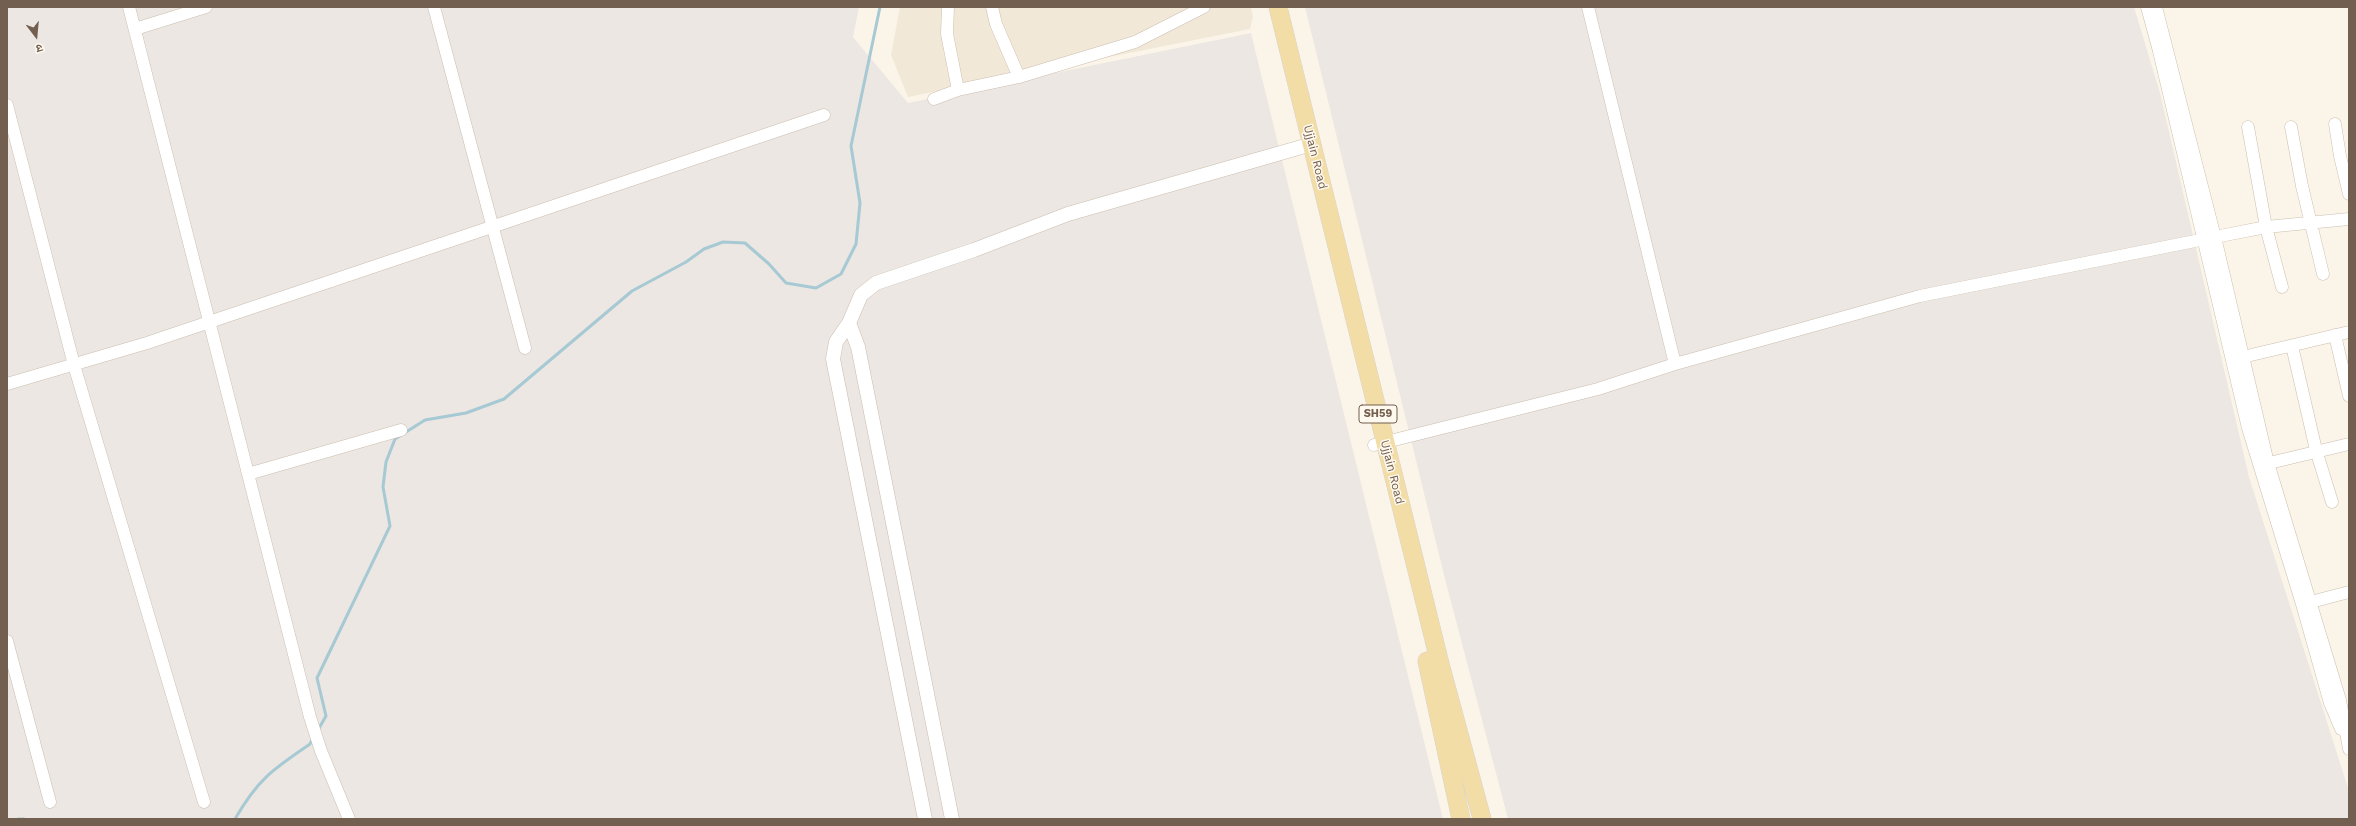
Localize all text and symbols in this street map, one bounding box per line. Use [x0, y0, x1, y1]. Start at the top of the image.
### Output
north arrow [16, 16, 56, 56]
text: उ [35, 41, 44, 55]
street label: Ujjain Road [1300, 123, 1330, 191]
road number: SH59 [1359, 405, 1397, 423]
street label: Ujjain Road [1377, 438, 1407, 506]

